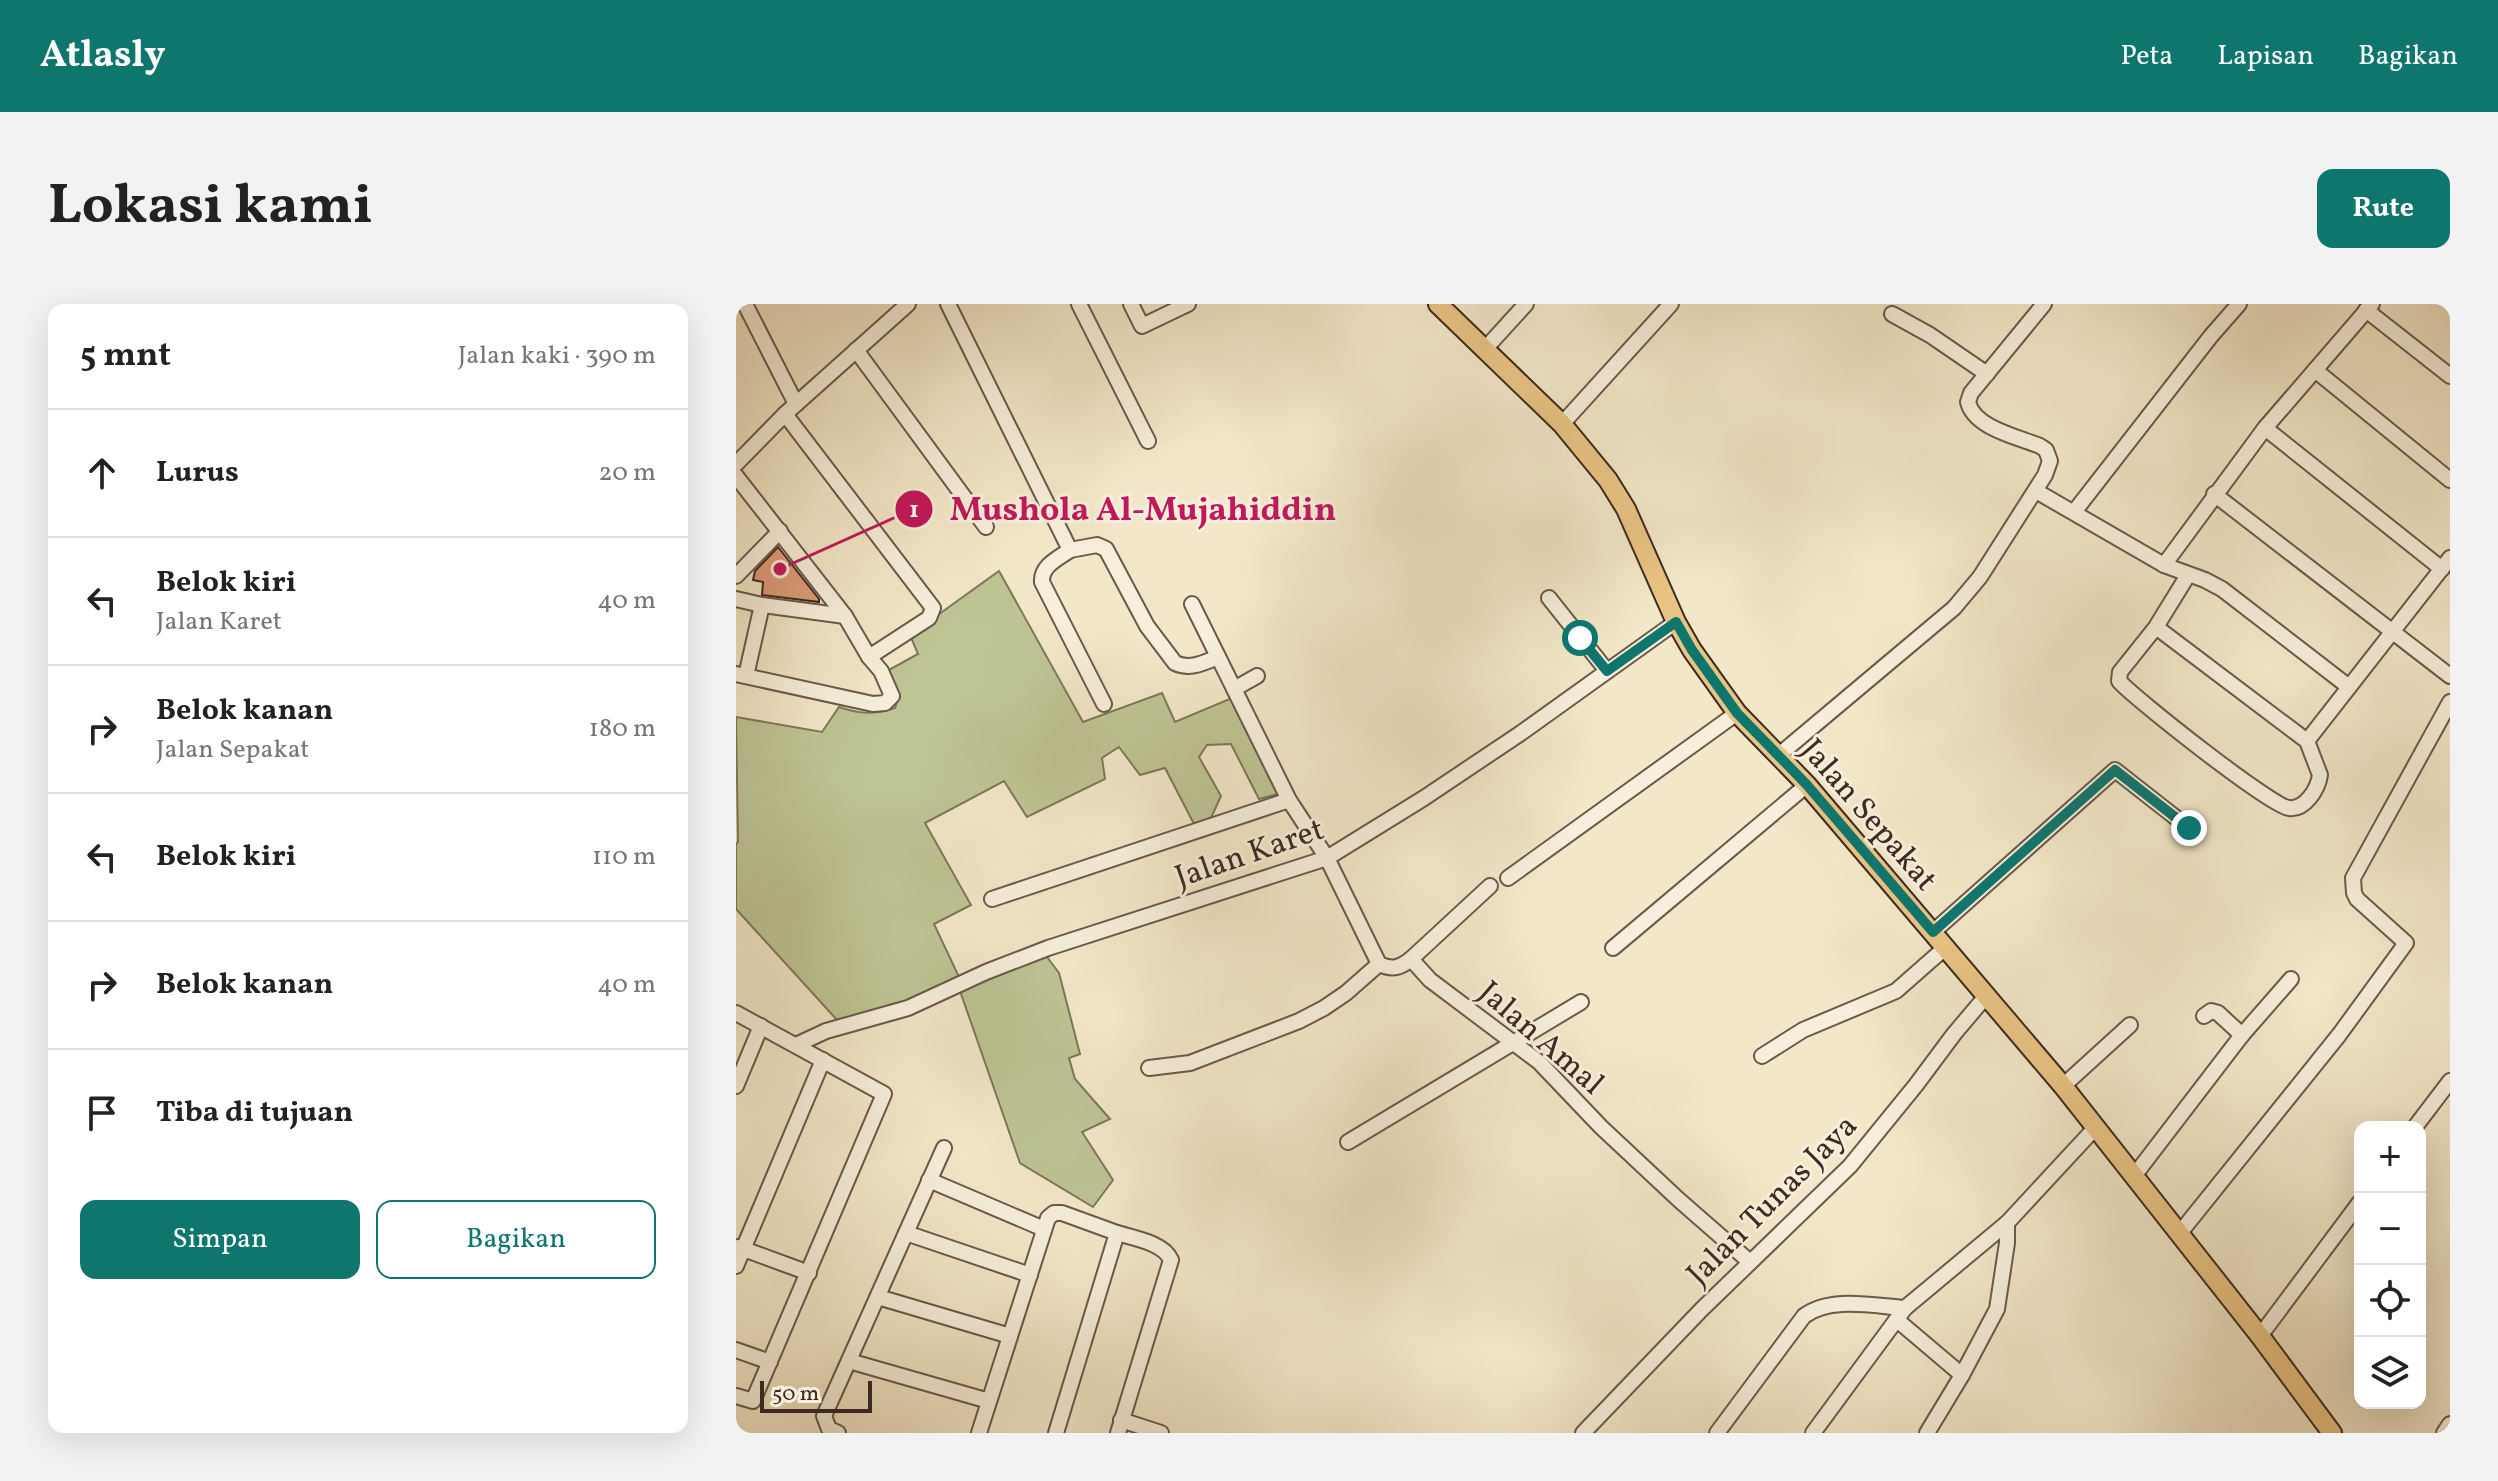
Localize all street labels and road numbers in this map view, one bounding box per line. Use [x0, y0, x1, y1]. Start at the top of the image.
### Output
street label: Jalan Sepakat [1789, 730, 1946, 902]
street label: Jalan Karet [1170, 809, 1330, 901]
street label: Jalan Amal [1468, 972, 1613, 1106]
street label: Jalan Tunas Jaya [1678, 1106, 1868, 1296]

